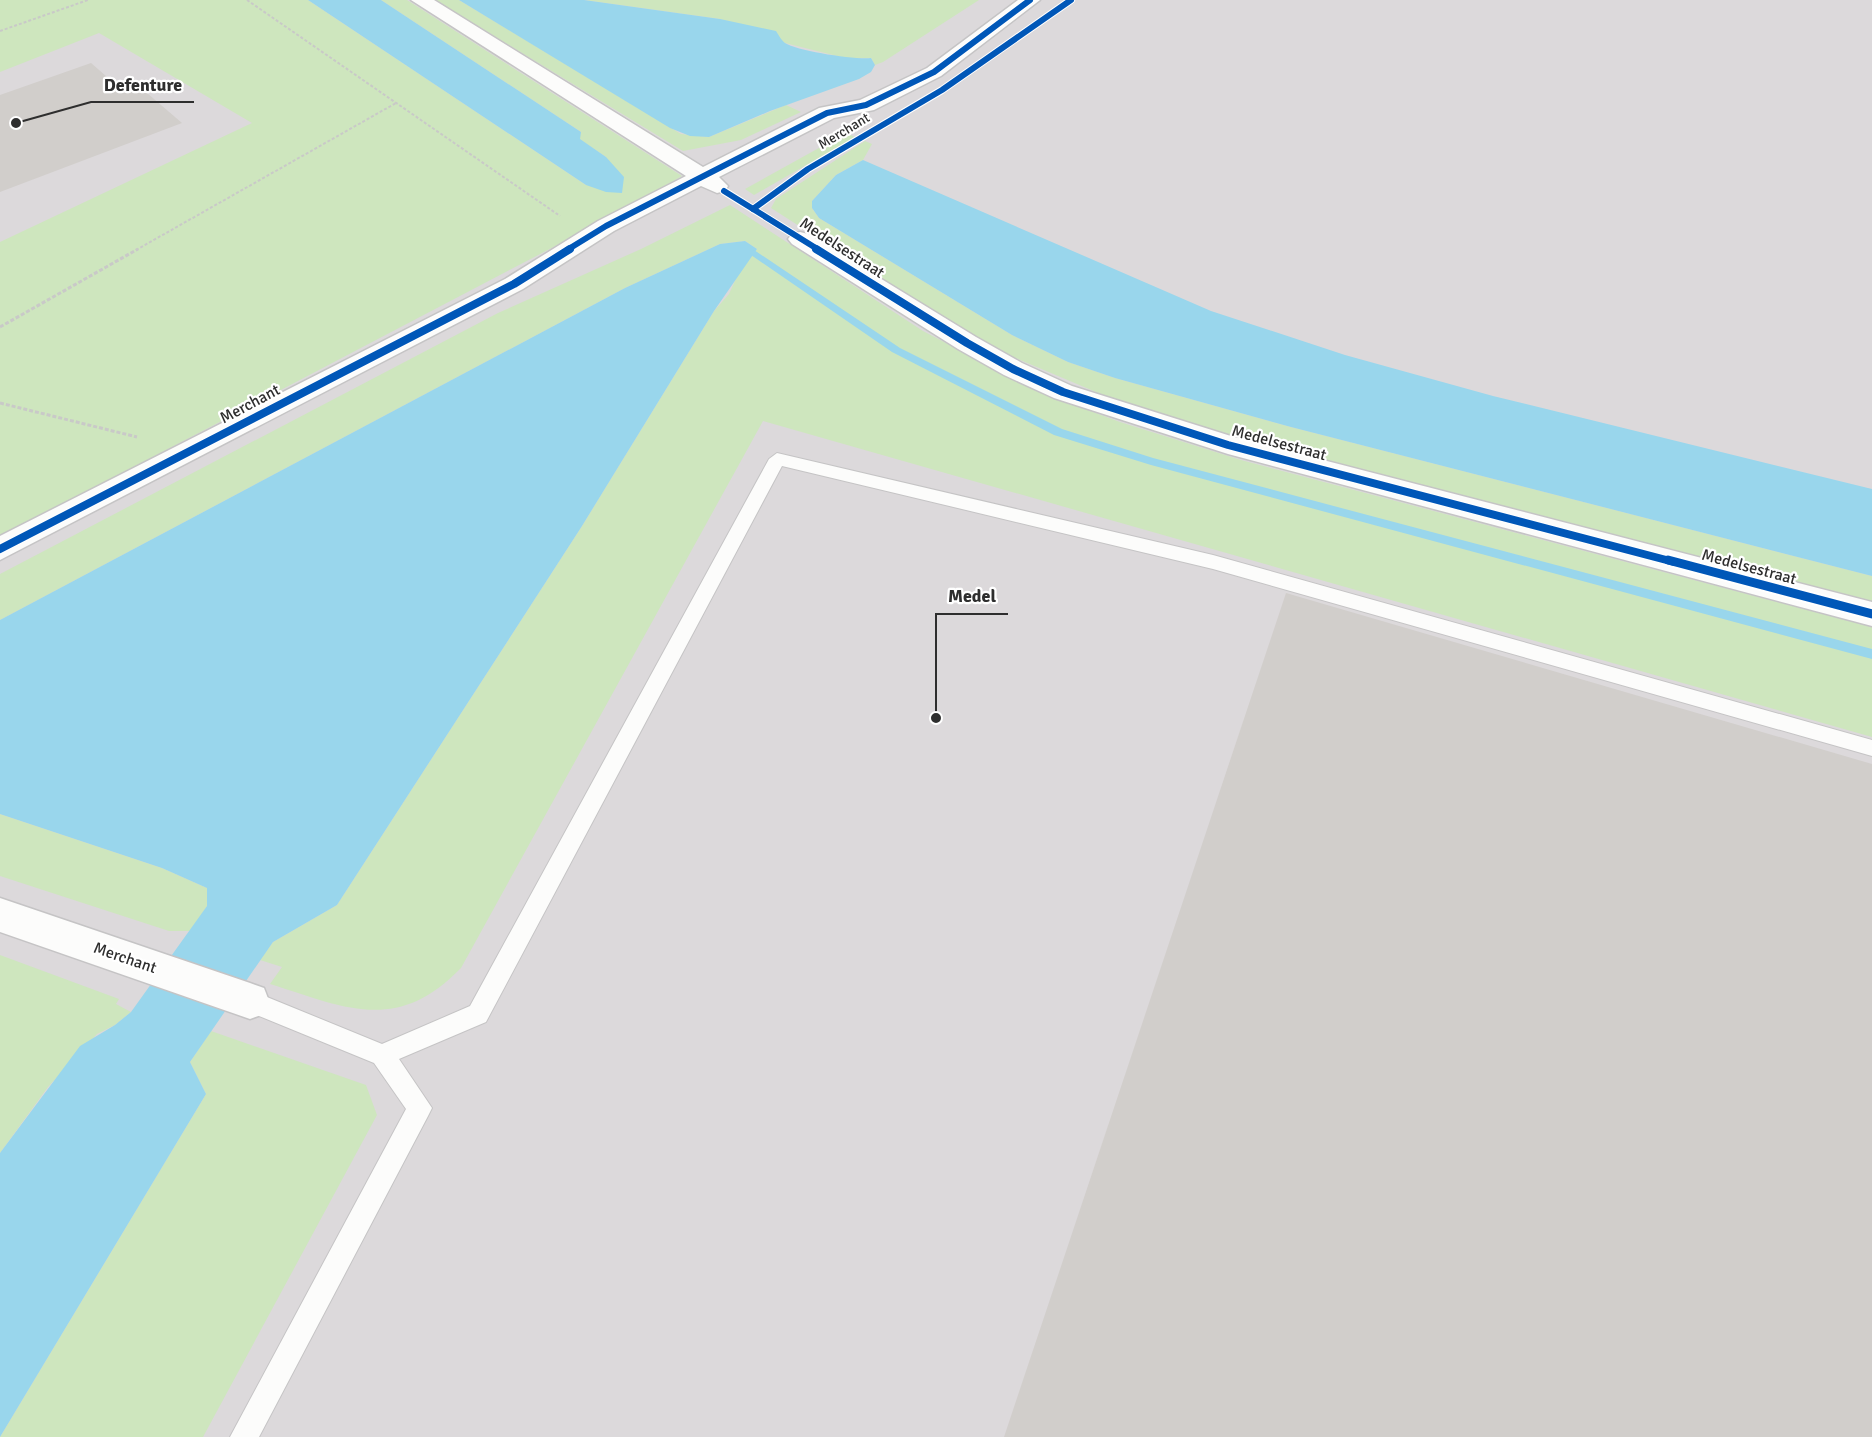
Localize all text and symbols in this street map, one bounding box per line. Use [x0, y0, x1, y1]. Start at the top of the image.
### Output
callout: Defenture [91, 66, 194, 102]
text: Defenture [104, 74, 182, 96]
street label: Merchant [815, 109, 873, 153]
street label: Medelsestraat [796, 213, 889, 283]
street label: Merchant [217, 380, 284, 428]
street label: Medelsestraat [1229, 421, 1329, 465]
street label: Medelsestraat [1699, 545, 1799, 589]
callout: Medel [936, 578, 1008, 614]
text: Medel [948, 585, 996, 607]
street label: Merchant [91, 938, 159, 978]

